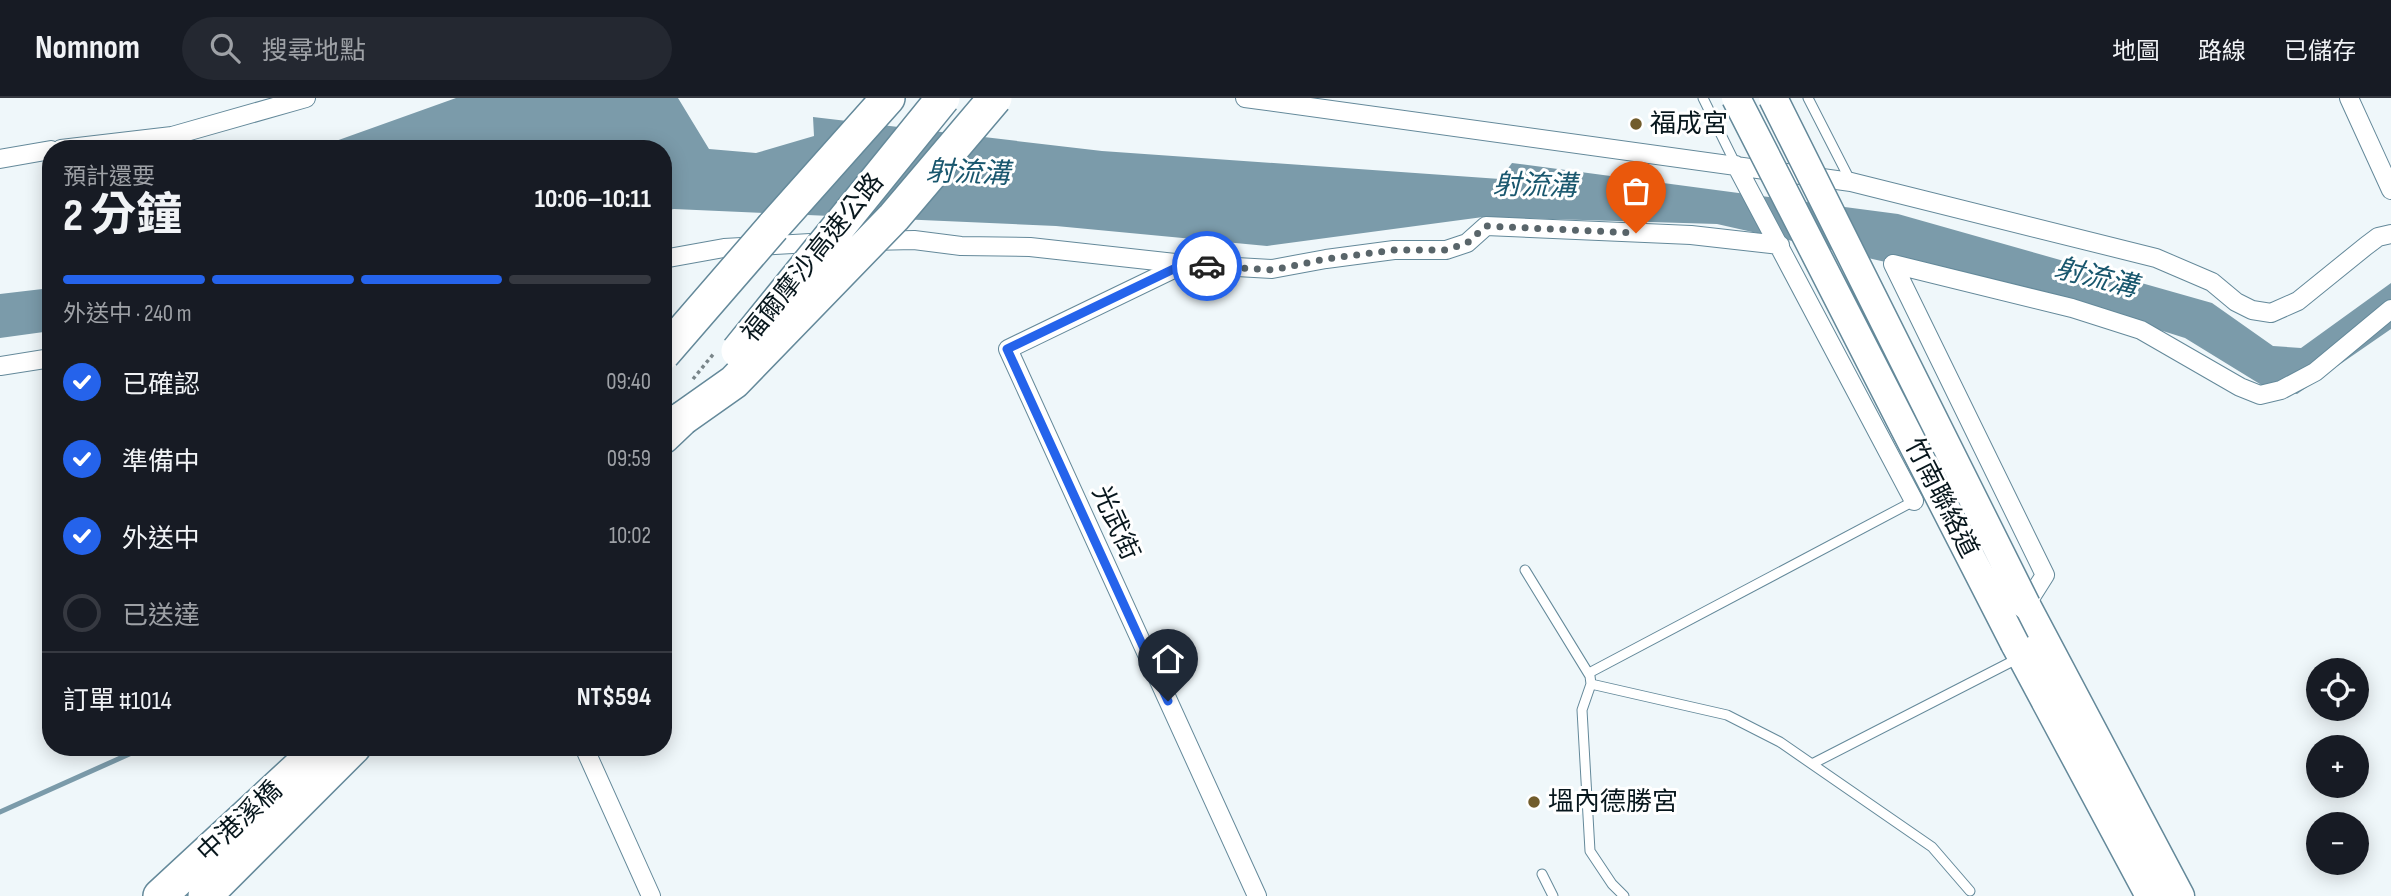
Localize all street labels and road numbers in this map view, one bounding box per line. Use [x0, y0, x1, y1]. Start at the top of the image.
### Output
street label: 福爾摩沙高速公路 [736, 167, 890, 349]
street label: 竹南聯絡道 [1898, 433, 1984, 563]
street label: 光武街 [1085, 481, 1145, 565]
street label: 中港溪橋 [191, 775, 289, 869]

